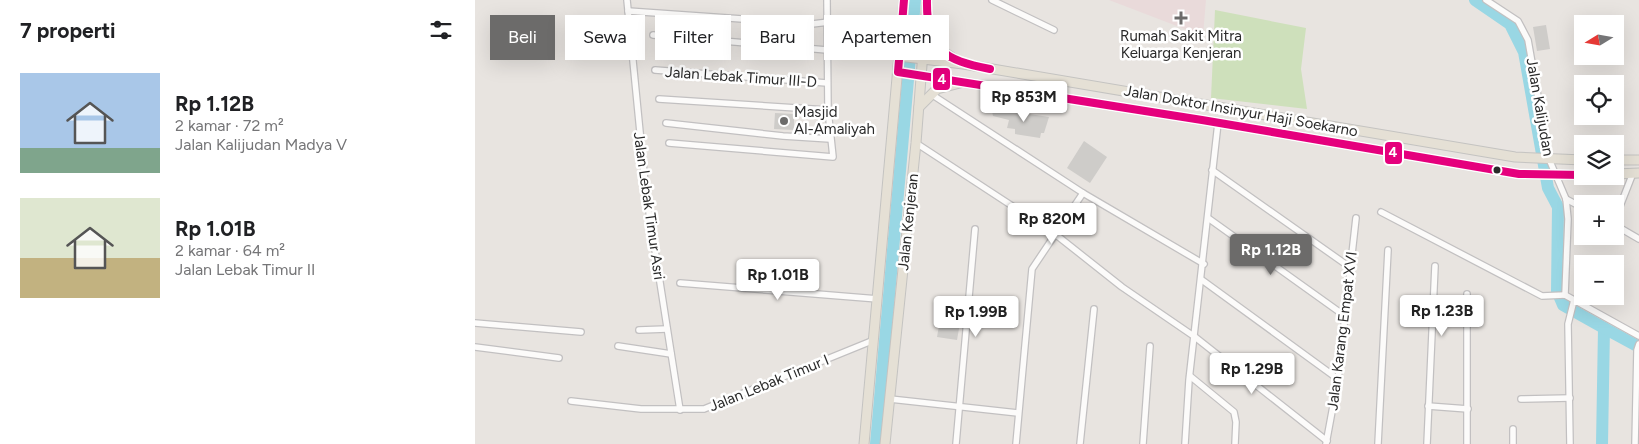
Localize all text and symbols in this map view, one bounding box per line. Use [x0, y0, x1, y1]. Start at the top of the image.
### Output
marker: Rumah Sakit Mitra Keluarga Kenjeran [1174, 11, 1188, 25]
chip: Beli [490, 15, 555, 60]
chip: Sewa [565, 15, 645, 60]
chip: Filter [655, 15, 731, 60]
chip: Baru [741, 15, 814, 60]
chip: Apartemen [824, 15, 949, 60]
north arrow [1574, 15, 1624, 65]
map controls [1574, 15, 1624, 305]
icon: filters [427, 16, 455, 44]
text: 7 properti [20, 18, 116, 43]
place label: Rumah Sakit Mitra Keluarga Kenjeran [1120, 27, 1242, 62]
street label: Jalan Kalijudan [1523, 57, 1557, 157]
street label: Jalan Lebak Timur III-D [664, 63, 818, 91]
line badge: 4 [932, 67, 951, 91]
text: 4 [938, 71, 947, 88]
button: locate [1574, 75, 1624, 125]
pin: Rp 853M [978, 80, 1070, 123]
street label: Jalan Doktor Insinyur Haji Soekarno [1123, 82, 1360, 141]
text: Rp 853M [991, 87, 1057, 106]
text: Rp 1.12B [175, 91, 254, 116]
icon: home [60, 93, 120, 153]
place label: Masjid Al-Amaliyah [794, 103, 875, 138]
marker: Masjid Al-Amaliyah [778, 115, 790, 127]
text: 2 kamar · 72 m² [175, 116, 284, 135]
street label: Jalan Lebak Timur Asri [630, 131, 668, 281]
text: Jalan Kalijudan Madya V [175, 135, 347, 154]
button: layers [1574, 135, 1624, 185]
line badge: 4 [1384, 141, 1403, 165]
text: 4 [1389, 144, 1398, 161]
unlabelled marker [1492, 165, 1502, 175]
street label: Jalan Kenjeran [894, 173, 922, 271]
button: + [1574, 195, 1624, 245]
pin: Rp 820M [1006, 202, 1098, 245]
text: Rp 820M [1019, 209, 1085, 228]
text: Rp 1.01B [175, 216, 256, 241]
icon: home [60, 218, 120, 278]
pin: Rp 1.12B [1219, 234, 1323, 276]
text: Rp 1.12B [1241, 240, 1301, 259]
text: 2 kamar · 64 m² [175, 241, 285, 260]
street label: Jalan Karang Empat XVI [1323, 251, 1361, 411]
button: − [1574, 255, 1624, 305]
pin: Rp 1.01B [726, 258, 830, 301]
text: Jalan Lebak Timur II [175, 260, 315, 279]
text: Rp 1.01B [747, 265, 809, 284]
pin: Rp 1.23B [1390, 294, 1494, 337]
pin: Rp 1.99B [924, 296, 1028, 338]
text: Rp 1.23B [1411, 301, 1473, 320]
text: Rp 1.99B [945, 302, 1007, 321]
street label: Jalan Lebak Timur I [706, 351, 832, 415]
pin: Rp 1.29B [1200, 352, 1304, 395]
text: Rp 1.29B [1221, 359, 1283, 378]

